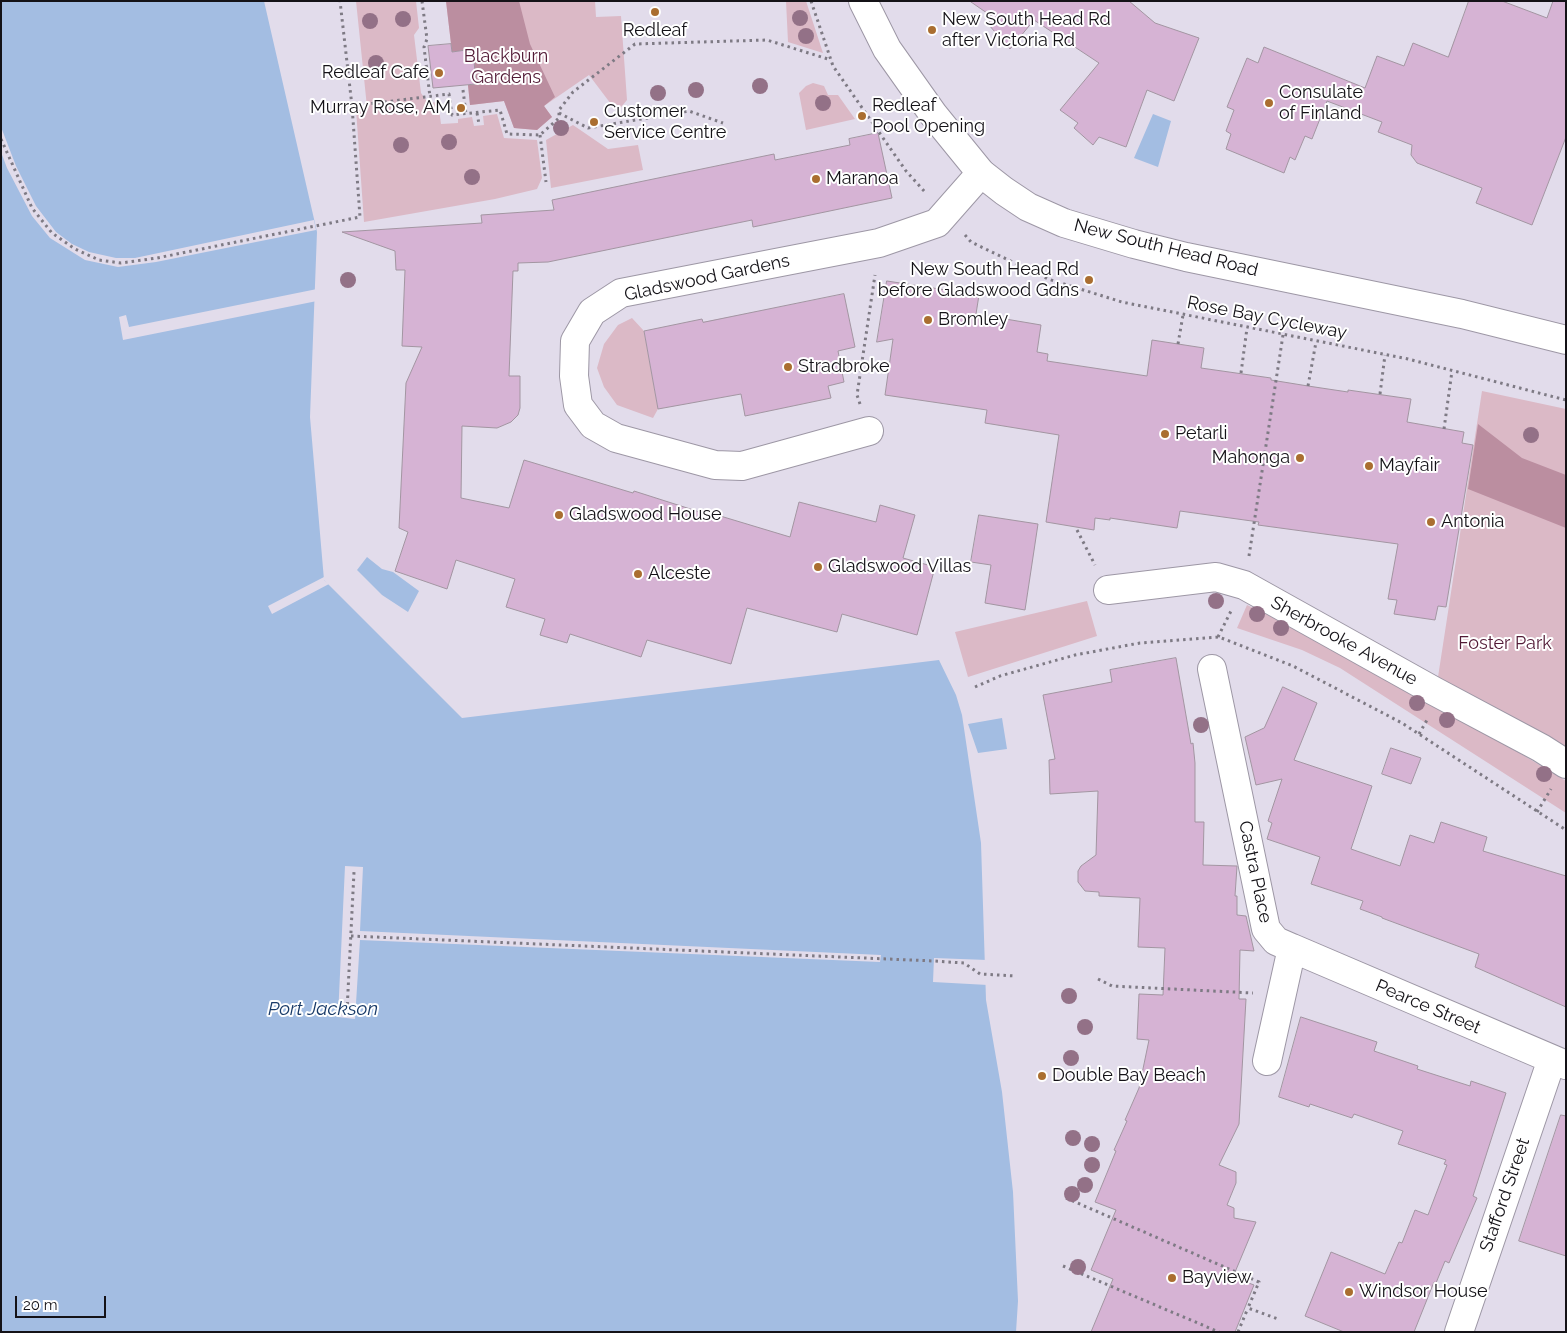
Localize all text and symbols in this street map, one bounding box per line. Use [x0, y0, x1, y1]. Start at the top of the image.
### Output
marker: Redleaf [649, 6, 661, 18]
place label: New South Head Rd after Victoria Rd [942, 9, 1111, 52]
place label: Redleaf [623, 20, 687, 42]
marker: New South Head Rd after Victoria Rd [926, 24, 938, 36]
park label: Blackburn Gardens [464, 46, 548, 88]
place label: Redleaf Cafe [322, 62, 429, 84]
marker: Redleaf Cafe [433, 67, 445, 79]
place label: Consulate of Finland [1279, 82, 1363, 125]
place label: Redleaf Pool Opening [872, 95, 985, 138]
place label: Murray Rose, AM [310, 97, 451, 119]
marker: Consulate of Finland [1263, 97, 1275, 109]
place label: Customer Service Centre [604, 101, 726, 144]
marker: Murray Rose, AM [455, 102, 467, 114]
marker: Redleaf Pool Opening [856, 110, 868, 122]
marker: Customer Service Centre [588, 116, 600, 128]
place label: Maranoa [826, 168, 899, 190]
marker: Maranoa [810, 173, 822, 185]
street label: New South Head Road [1072, 215, 1260, 281]
street label: Gladswood Gardens [622, 250, 792, 306]
place label: New South Head Rd before Gladswood Gdns [878, 259, 1079, 302]
marker: New South Head Rd before Gladswood Gdns [1083, 274, 1095, 286]
street label: Rose Bay Cycleway [1185, 292, 1349, 344]
place label: Bromley [938, 309, 1008, 331]
marker: Bromley [922, 314, 934, 326]
place label: Stradbroke [798, 356, 890, 378]
marker: Stradbroke [782, 361, 794, 373]
place label: Petarli [1175, 423, 1227, 445]
marker: Petarli [1159, 428, 1171, 440]
place label: Mahonga [1212, 447, 1290, 469]
marker: Mahonga [1294, 452, 1306, 464]
place label: Mayfair [1379, 455, 1440, 477]
marker: Mayfair [1363, 460, 1375, 472]
place label: Gladswood House [569, 504, 722, 526]
marker: Gladswood House [553, 509, 565, 521]
place label: Antonia [1441, 511, 1504, 533]
marker: Antonia [1425, 516, 1437, 528]
place label: Gladswood Villas [828, 556, 971, 578]
marker: Gladswood Villas [812, 561, 824, 573]
place label: Alceste [648, 563, 711, 585]
marker: Alceste [632, 568, 644, 580]
street label: Sherbrooke Avenue [1267, 592, 1421, 690]
park label: Foster Park [1458, 633, 1552, 655]
street label: Castra Place [1234, 819, 1276, 925]
street label: Pearce Street [1372, 975, 1484, 1039]
water label: Port Jackson [268, 998, 378, 1020]
place label: Double Bay Beach [1052, 1065, 1206, 1087]
marker: Double Bay Beach [1036, 1070, 1048, 1082]
street label: Stafford Street [1475, 1135, 1535, 1255]
place label: Bayview [1182, 1267, 1252, 1289]
marker: Bayview [1166, 1272, 1178, 1284]
place label: Windsor House [1359, 1281, 1488, 1303]
scale bar [18, 1286, 109, 1318]
marker: Windsor House [1343, 1286, 1355, 1298]
text: 20 m [23, 1296, 58, 1314]

